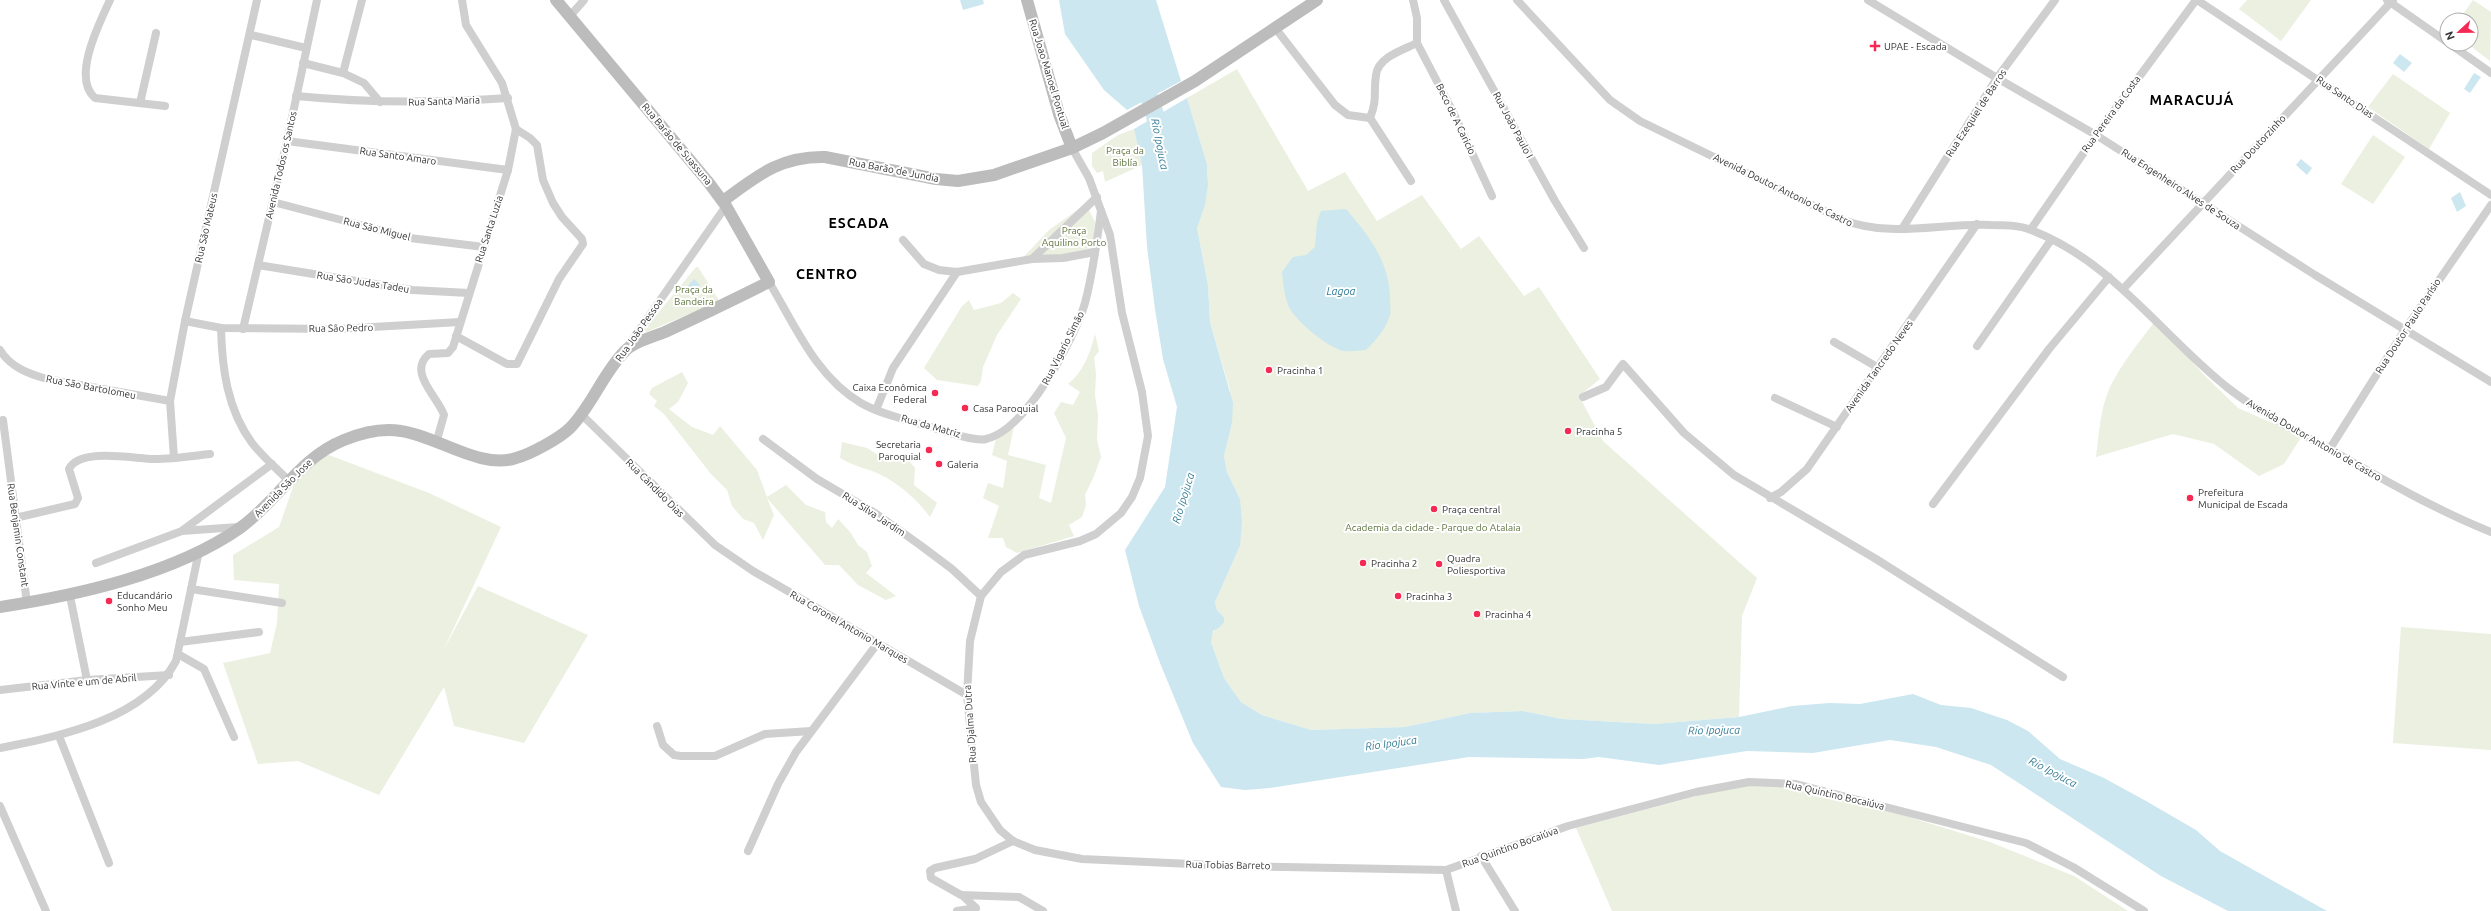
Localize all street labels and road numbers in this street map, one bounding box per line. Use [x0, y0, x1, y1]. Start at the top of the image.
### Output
street label: Rua Joao Manoel Pontual [1027, 18, 1071, 131]
street label: Rua Ezequiel de Barros [1944, 67, 2008, 159]
street label: Rua Pereira da Costa [2079, 73, 2143, 155]
street label: Rua Santo Dias [2314, 74, 2376, 120]
street label: Beco de A Caricio [1434, 82, 1478, 156]
street label: Rua João Paulo I [1491, 90, 1535, 160]
street label: Rua Santa Maria [408, 94, 480, 108]
street label: Rua Barão de Suassuna [640, 101, 714, 187]
street label: Avenida Todos os Santos [263, 110, 299, 220]
street label: Rua Doutorzinho [2228, 112, 2288, 175]
street label: Rua Santo Amaro [359, 145, 437, 167]
street label: Rua Engenheiro Alves de Souza [2119, 146, 2243, 232]
street label: Avenida Doutor Antonio de Castro [1712, 151, 1855, 229]
street label: Rua Barão de Jundia [848, 156, 940, 184]
street label: Rua São Mateus [193, 192, 219, 264]
street label: Rua Santa Luzia [473, 194, 505, 264]
street label: Rua São Miguel [342, 215, 412, 243]
street label: Rua São Judas Tadeu [316, 269, 410, 295]
street label: Rua Doutor Paulo Parísio [2373, 276, 2443, 376]
street label: Rua João Pessoa [613, 296, 665, 364]
street label: Rua Vigario Simão [1040, 309, 1086, 387]
street label: Avenida Tancredo Neves [1843, 318, 1915, 414]
street label: Rua São Pedro [309, 322, 374, 334]
street label: Rua São Bartolomeu [45, 373, 137, 401]
street label: Avenida Doutor Antonio de Castro [2245, 397, 2383, 483]
street label: Rua da Matriz [900, 412, 962, 440]
street label: Avenida São Jose [252, 457, 314, 519]
street label: Rua Cândido Dias [624, 457, 686, 519]
street label: Rua Benjamin Constant [5, 483, 31, 587]
street label: Rua Silva Jardim [841, 490, 907, 538]
street label: Rua Coronel Antonio Marques [788, 589, 910, 665]
street label: Rua Vinte e um de Abril [31, 672, 137, 692]
street label: Rua Djalma Dutra [962, 685, 978, 763]
street label: Rua Quintino Bocaiúva [1784, 778, 1886, 812]
street label: Rua Quintino Bocaiúva [1461, 825, 1559, 869]
street label: Rua Tobias Barreto [1186, 859, 1271, 871]

